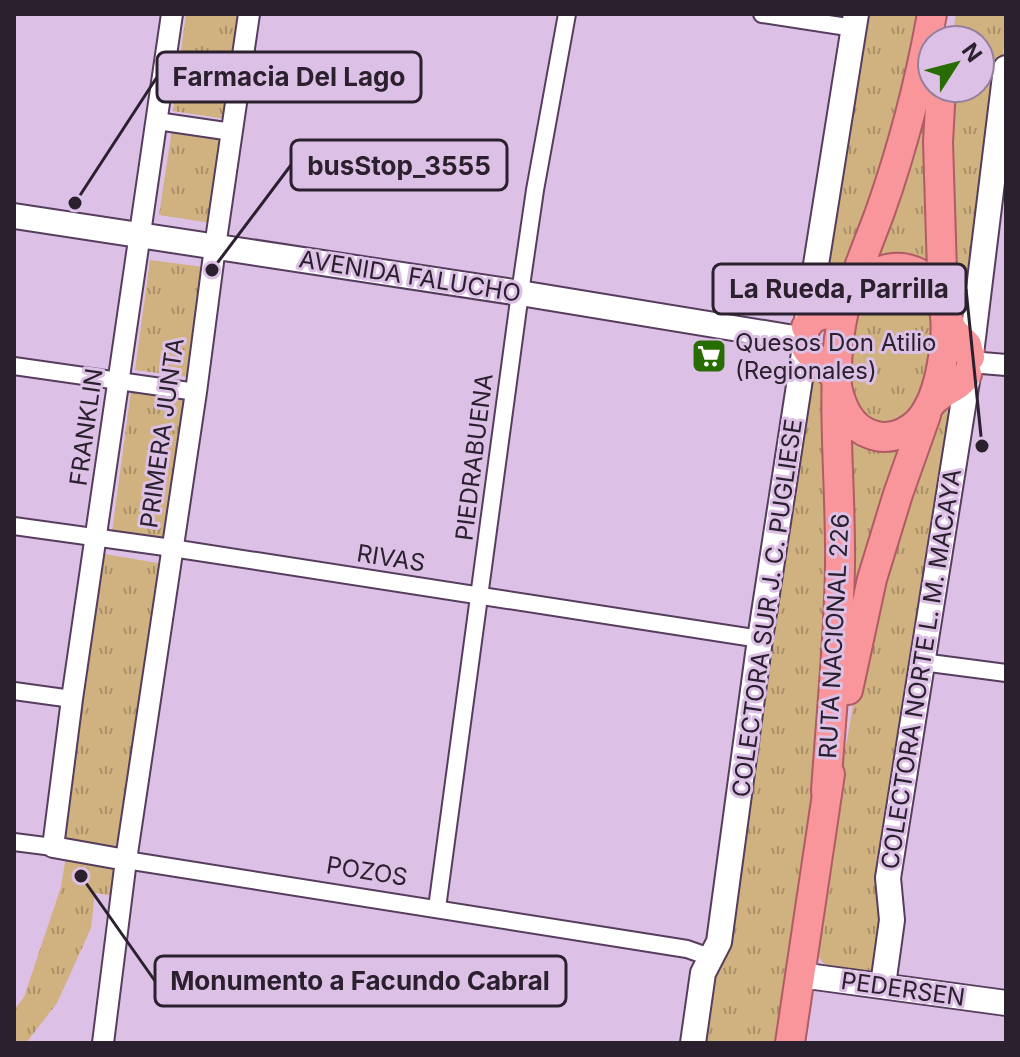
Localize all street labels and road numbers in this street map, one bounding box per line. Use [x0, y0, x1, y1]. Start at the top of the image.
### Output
street label: AVENIDA FALUCHO [297, 244, 523, 308]
street label: PRIMERA JUNTA [134, 336, 190, 530]
street label: FRANKLIN [63, 366, 109, 488]
street label: PIEDRABUENA [449, 372, 499, 542]
street label: COLECTORA SUR J. C. PUGLIESE [726, 417, 808, 799]
street label: COLECTORA NORTE L. M. MACAYA [875, 467, 967, 871]
street label: RUTA NACIONAL 226 [813, 513, 855, 759]
street label: RIVAS [355, 538, 427, 578]
street label: POZOS [324, 850, 410, 892]
street label: PEDERSEN [839, 966, 967, 1012]

